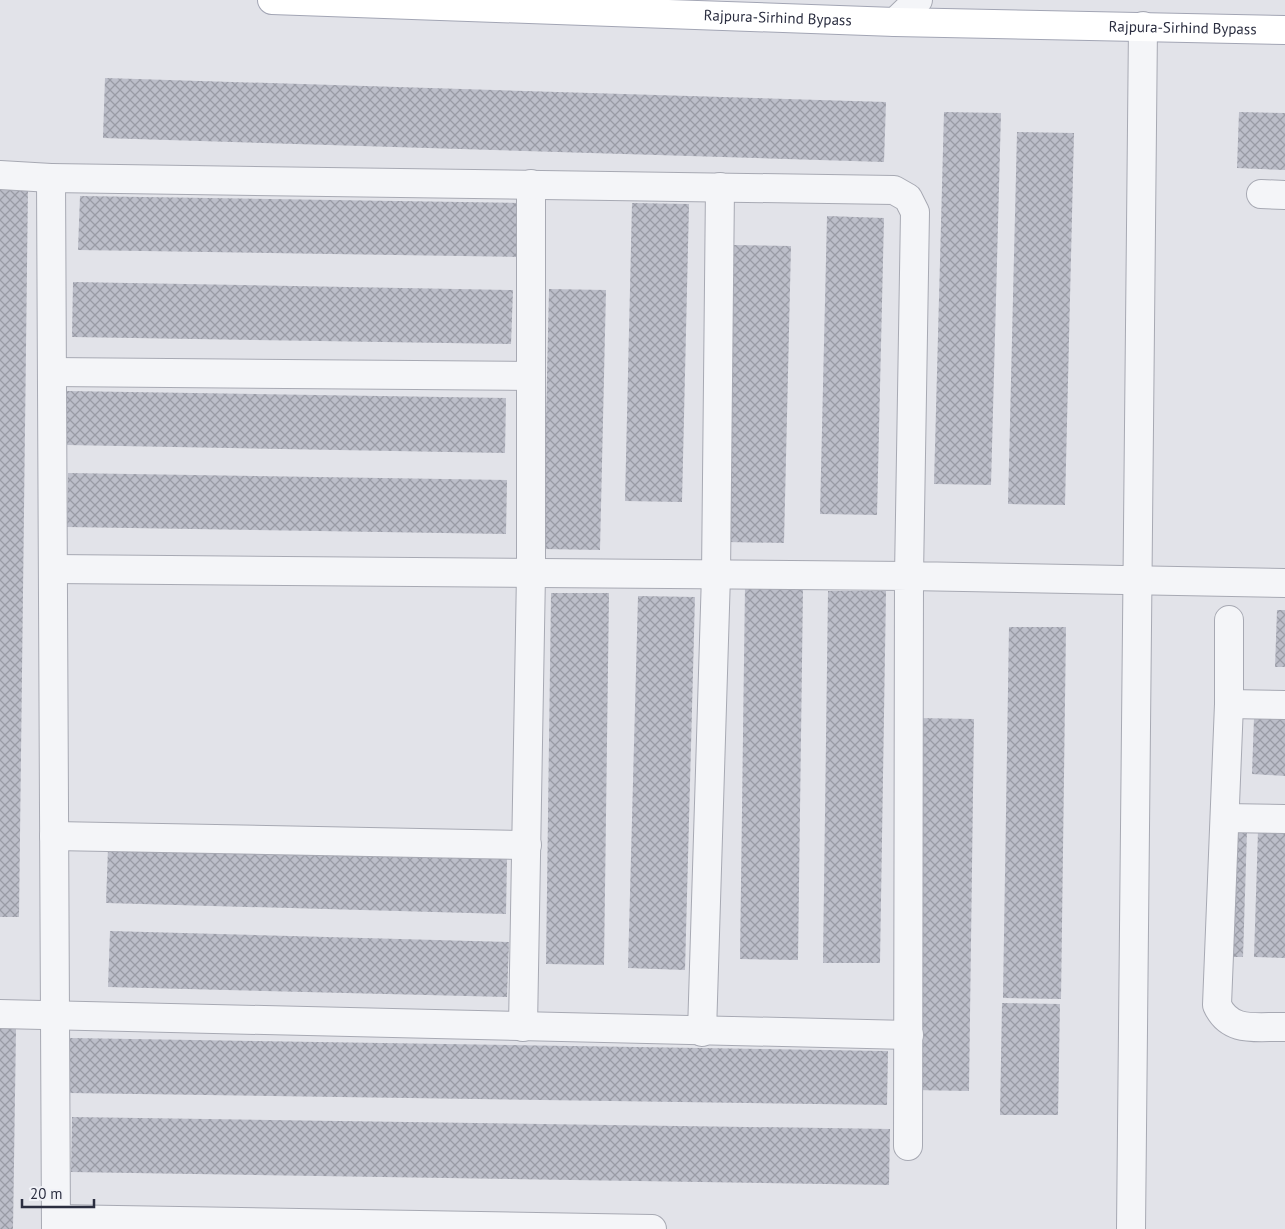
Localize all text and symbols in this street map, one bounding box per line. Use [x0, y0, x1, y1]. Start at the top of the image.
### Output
street label: Rajpura-Sirhind Bypass [703, 5, 852, 29]
street label: Rajpura-Sirhind Bypass [1108, 16, 1257, 38]
scale bar [22, 1176, 95, 1208]
text: 20 m [30, 1184, 63, 1203]

